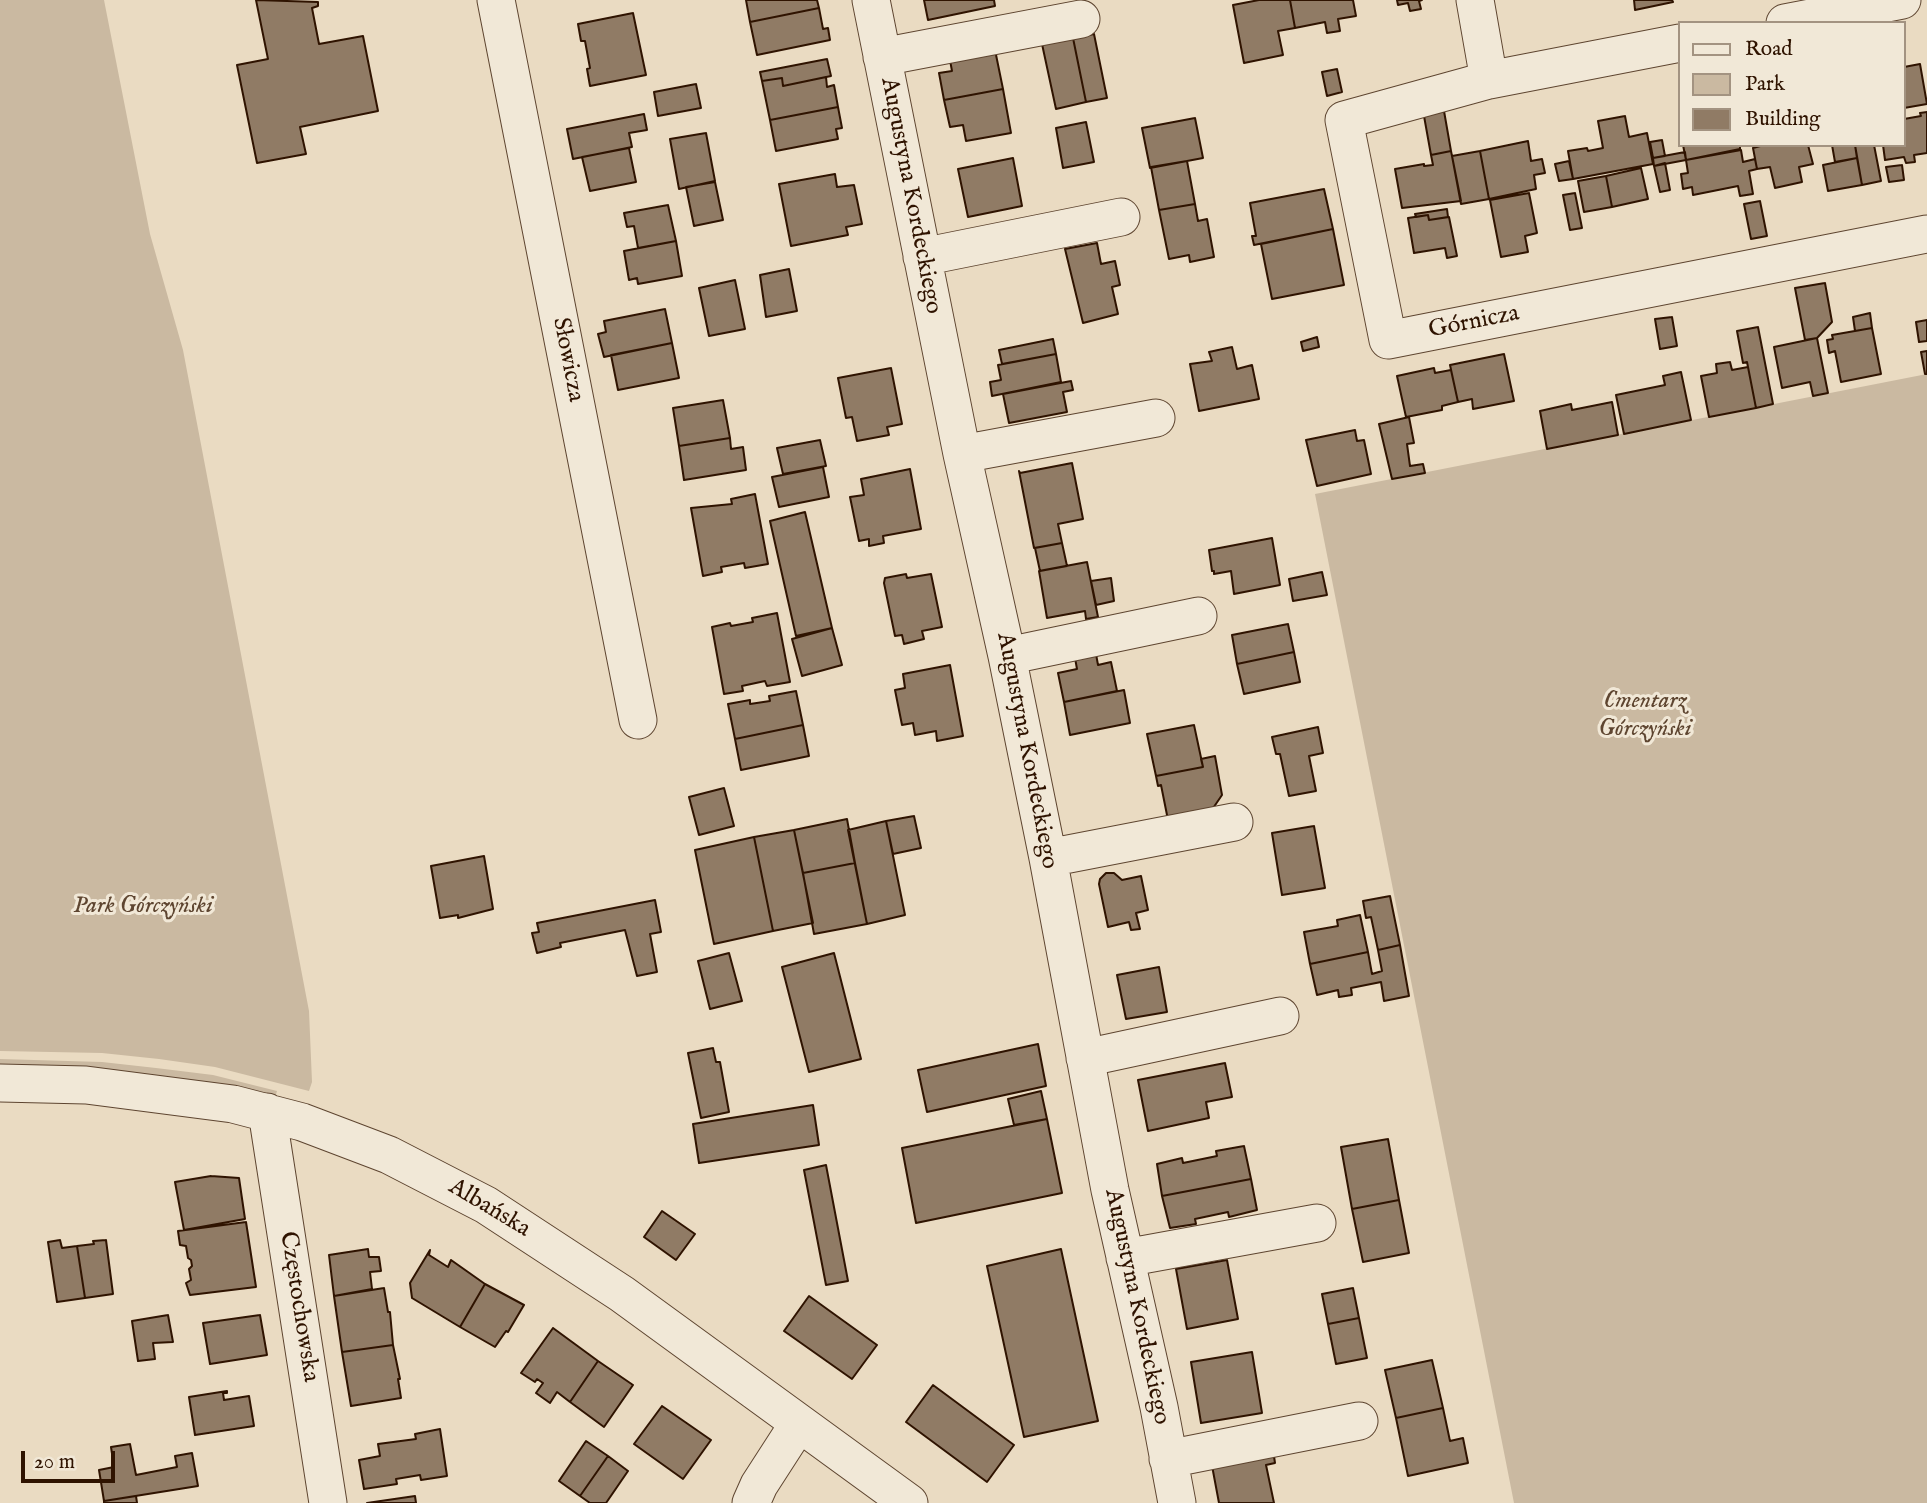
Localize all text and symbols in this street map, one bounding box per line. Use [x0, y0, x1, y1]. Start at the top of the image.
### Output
legend [1678, 21, 1906, 147]
text: Road [1745, 36, 1792, 63]
text: Park [1745, 71, 1785, 98]
street label: Augustyna Kordeckiego [873, 75, 947, 317]
text: Building [1745, 106, 1820, 133]
street label: Górnicza [1426, 300, 1522, 346]
street label: Słowicza [545, 315, 589, 405]
street label: Augustyna Kordeckiego [989, 630, 1063, 872]
park label: Cmentarz Górczyński [1598, 688, 1692, 744]
park label: Park Górczyński [73, 893, 213, 921]
street label: Albańska [443, 1173, 535, 1245]
street label: Augustyna Kordeckiego [1097, 1187, 1175, 1427]
street label: Częstochowska [272, 1230, 324, 1384]
scale bar [24, 1436, 119, 1480]
text: 20 m [34, 1449, 75, 1476]

